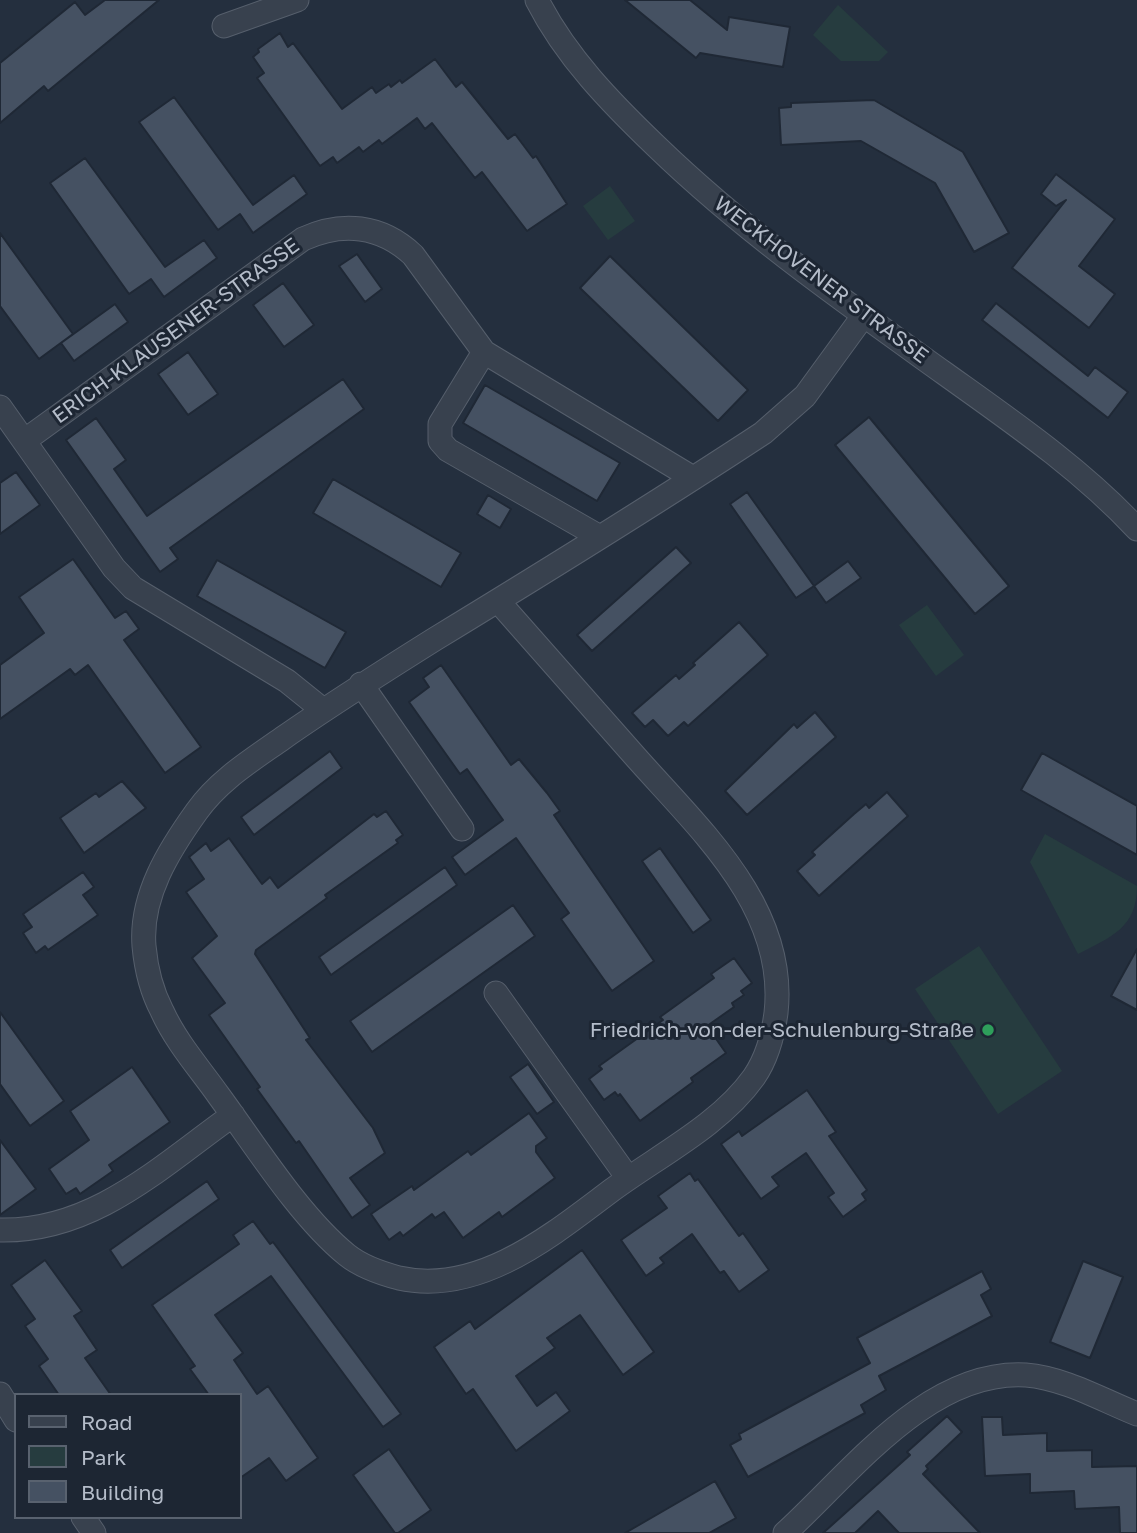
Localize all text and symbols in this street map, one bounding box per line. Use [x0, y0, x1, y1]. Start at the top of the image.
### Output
street label: WECKHOVENER STRASSE [709, 191, 933, 369]
street label: ERICH-KLAUSENER-STRASSE [48, 233, 304, 429]
place label: Friedrich-von-der-Schulenburg-Straße [590, 1017, 974, 1043]
marker: Friedrich-von-der-Schulenburg-Straße [980, 1022, 996, 1038]
legend [14, 1393, 242, 1519]
text: Road [81, 1409, 132, 1435]
text: Park [81, 1444, 126, 1470]
text: Building [81, 1479, 164, 1505]

